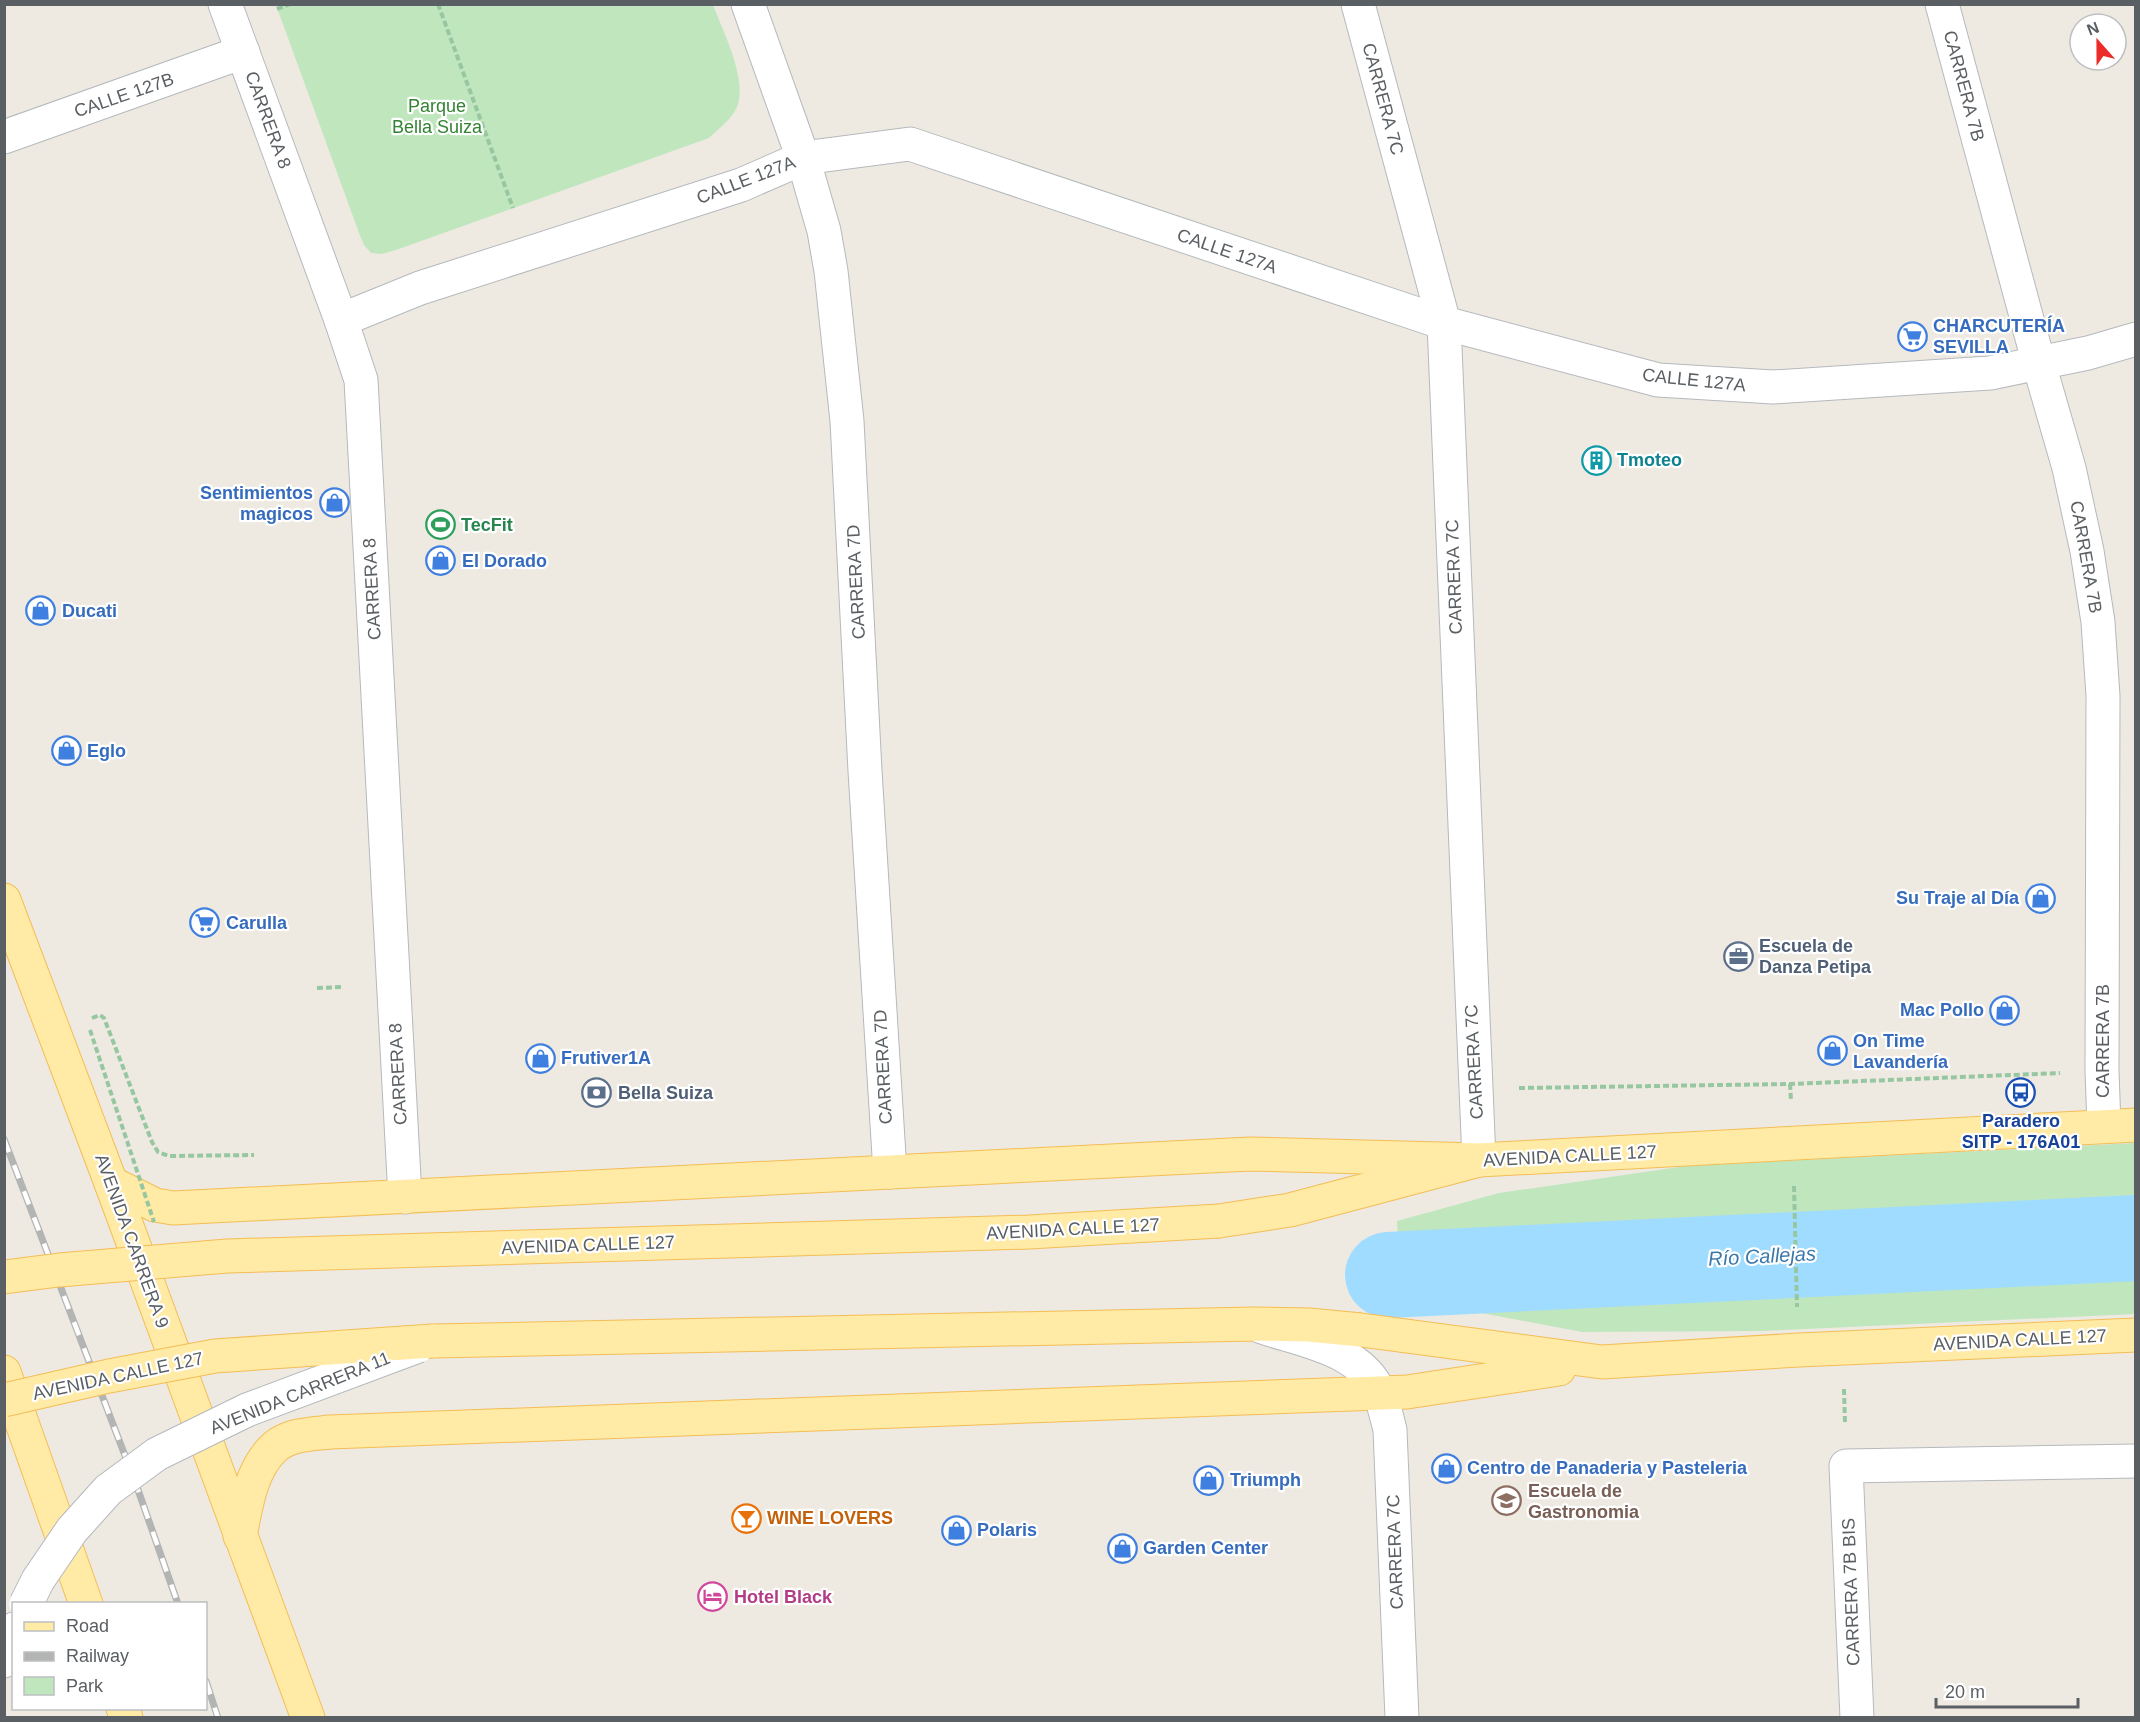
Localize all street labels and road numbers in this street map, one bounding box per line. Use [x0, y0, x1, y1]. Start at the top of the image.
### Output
street label: CARRERA 7B [1940, 28, 1988, 144]
street label: CARRERA 7C [1358, 41, 1408, 157]
street label: CALLE 127B [72, 69, 176, 121]
street label: CARRERA 8 [241, 69, 295, 171]
street label: CALLE 127A [694, 152, 798, 208]
street label: CALLE 127A [1175, 225, 1279, 277]
street label: CALLE 127A [1641, 365, 1747, 395]
street label: CARRERA 7B [2066, 499, 2106, 615]
street label: CARRERA 7C [1442, 519, 1466, 635]
street label: CARRERA 7D [843, 524, 869, 640]
street label: CARRERA 8 [359, 538, 385, 640]
street label: CARRERA 7B [2093, 984, 2113, 1098]
street label: CARRERA 7C [1461, 1004, 1487, 1120]
street label: CARRERA 7D [870, 1009, 896, 1125]
street label: CARRERA 8 [385, 1023, 411, 1125]
street label: AVENIDA CALLE 127 [1483, 1141, 1657, 1171]
street label: AVENIDA CARRERA 9 [91, 1151, 173, 1331]
street label: AVENIDA CALLE 127 [986, 1214, 1160, 1244]
street label: AVENIDA CALLE 127 [501, 1232, 675, 1258]
street label: AVENIDA CALLE 127 [1933, 1325, 2107, 1355]
street label: AVENIDA CALLE 127 [31, 1348, 205, 1404]
street label: AVENIDA CARRERA 11 [207, 1348, 393, 1438]
street label: CARRERA 7C [1383, 1494, 1407, 1610]
street label: CARRERA 7B BIS [1838, 1518, 1864, 1666]

